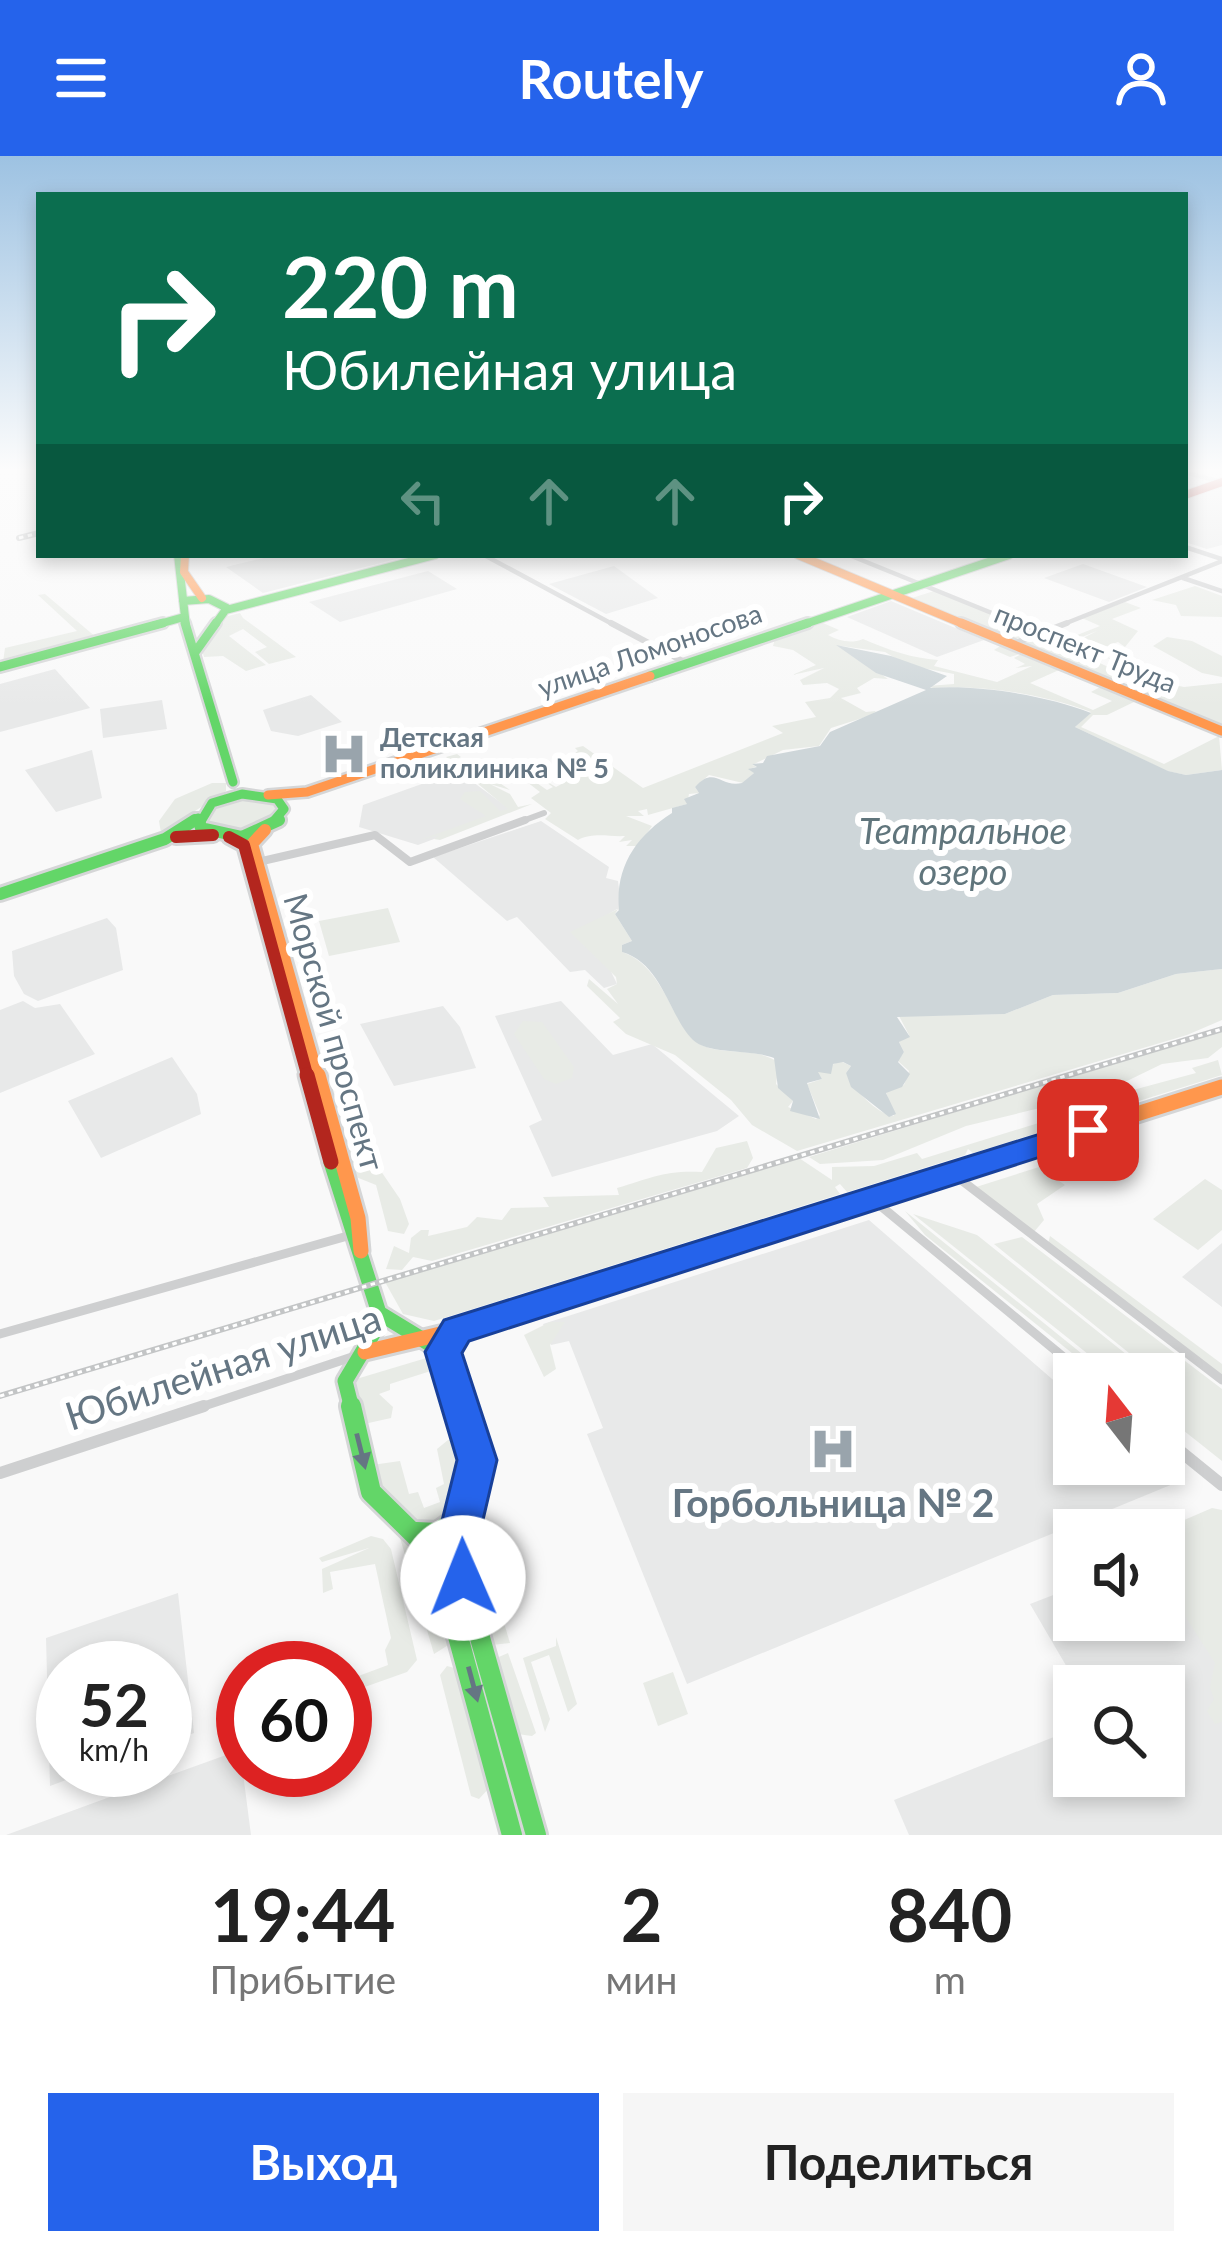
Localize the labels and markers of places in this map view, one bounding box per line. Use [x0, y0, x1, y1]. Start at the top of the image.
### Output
place label: Детская поликлиника № 5 [380, 720, 609, 784]
hospital icon: Детская поликлиника № 5 [319, 729, 369, 779]
pin [1037, 1079, 1139, 1181]
hospital icon: Горбольница № 2 [808, 1424, 858, 1474]
place label: Горбольница № 2 [672, 1479, 994, 1525]

